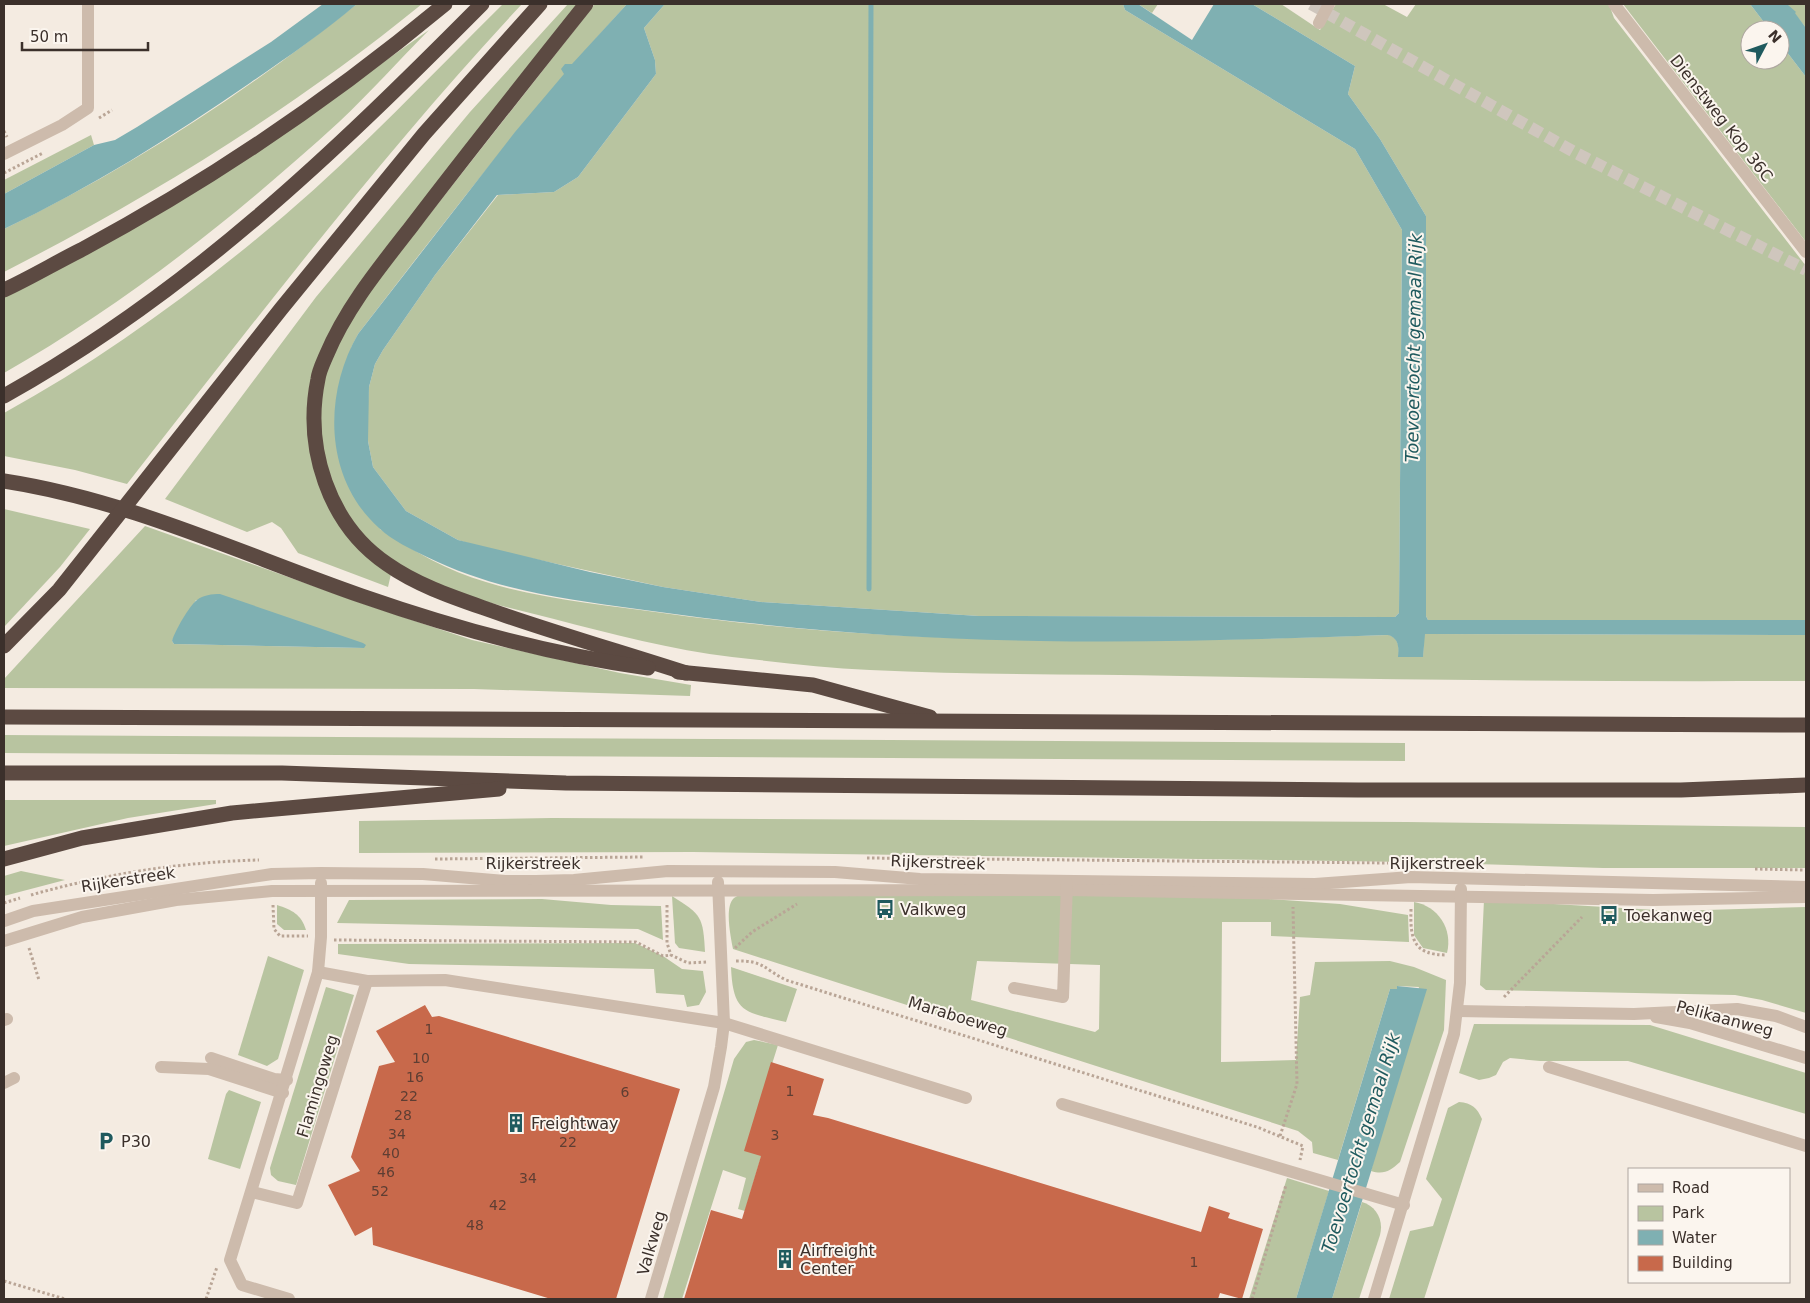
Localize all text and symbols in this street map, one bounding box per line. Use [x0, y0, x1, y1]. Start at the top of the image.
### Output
scale bar [22, 20, 149, 52]
north arrow [1740, 20, 1790, 70]
text: N [1765, 27, 1785, 46]
text: 50 m [30, 28, 68, 46]
street label: Dienstweg Kop 36C [1666, 51, 1777, 186]
water label: Toevoertocht gemaal Rijk [1401, 232, 1426, 463]
street label: Rijkerstreek [890, 851, 986, 874]
street label: Rijkerstreek [486, 854, 581, 873]
street label: Rijkerstreek [1390, 854, 1485, 873]
street label: Rijkerstreek [80, 863, 177, 896]
bus stop icon: Valkweg [874, 898, 896, 920]
place label: Valkweg [900, 900, 966, 919]
bus stop icon: Toekanweg [1598, 904, 1620, 926]
place label: Toekanweg [1623, 906, 1713, 925]
street label: Maraboeweg [906, 992, 1010, 1041]
street label: Pelikaanweg [1674, 996, 1775, 1041]
house number: 1 [425, 1021, 433, 1037]
water label: Toevoertocht gemaal Rijk [1317, 1029, 1404, 1255]
street label: Flamingoweg [293, 1032, 342, 1140]
house number: 10 [412, 1050, 430, 1066]
house number: 16 [406, 1069, 424, 1085]
house number: 1 [786, 1083, 794, 1099]
house number: 6 [621, 1084, 630, 1100]
house number: 22 [400, 1088, 418, 1104]
house number: 28 [394, 1107, 412, 1123]
building icon: Freightway [505, 1112, 527, 1134]
place label: Freightway [531, 1114, 618, 1133]
house number: 34 [388, 1126, 406, 1142]
house number: 3 [771, 1127, 779, 1143]
parking icon: P30 [95, 1130, 117, 1152]
place label: P30 [121, 1132, 151, 1151]
house number: 22 [559, 1134, 577, 1150]
house number: 40 [382, 1145, 400, 1161]
house number: 46 [377, 1164, 395, 1180]
legend [1628, 1168, 1790, 1283]
house number: 34 [519, 1170, 537, 1186]
text: Road [1672, 1179, 1710, 1197]
house number: 52 [371, 1183, 389, 1199]
house number: 42 [489, 1197, 507, 1213]
text: Park [1672, 1204, 1705, 1222]
street label: Valkweg [633, 1209, 670, 1278]
house number: 48 [466, 1217, 484, 1233]
text: Water [1672, 1229, 1717, 1247]
place label: Airfreight Center [800, 1241, 875, 1278]
building icon: Airfreight Center [774, 1248, 796, 1270]
house number: 1 [1190, 1254, 1198, 1270]
text: Building [1672, 1254, 1733, 1272]

